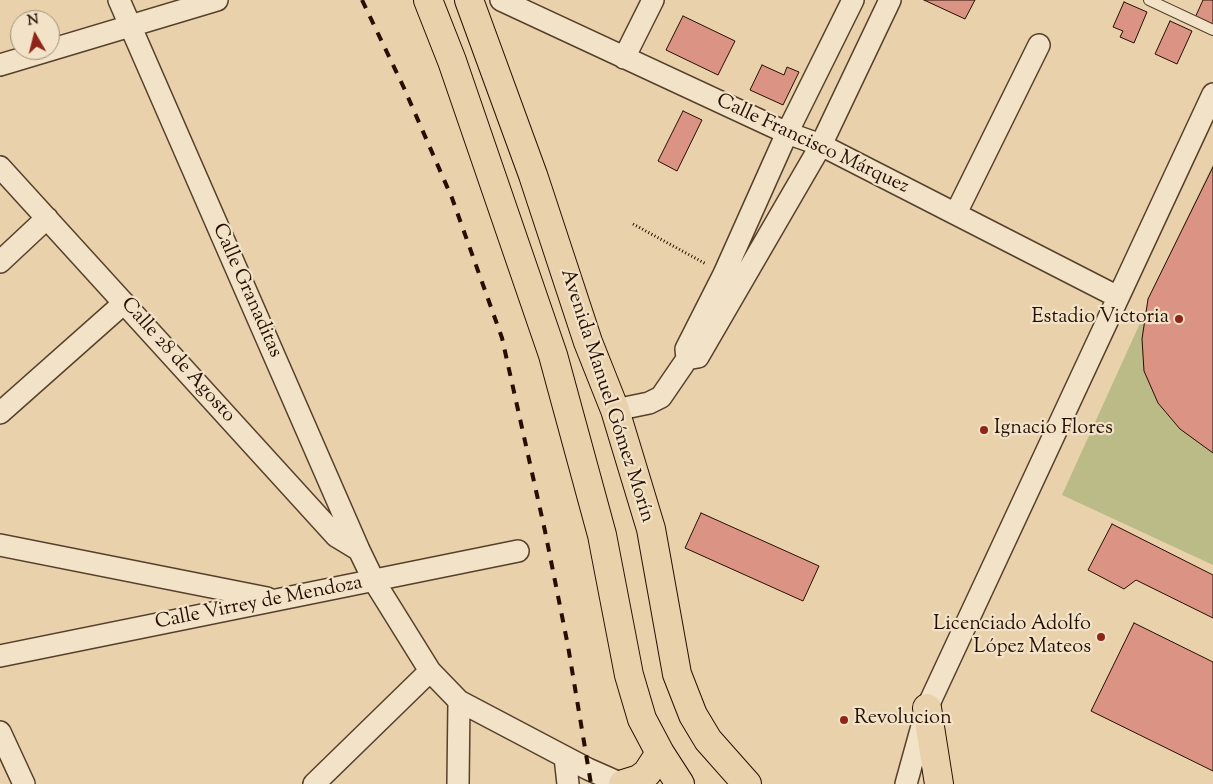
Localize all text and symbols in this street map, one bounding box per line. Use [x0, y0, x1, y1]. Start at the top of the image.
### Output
north arrow [10, 10, 60, 60]
text: N [26, 10, 40, 32]
street label: Calle Francisco Márquez [712, 90, 912, 200]
street label: Calle Granaditas [206, 220, 286, 362]
street label: Avenida Manuel Gómez Morín [554, 266, 658, 526]
street label: Calle 28 de Agosto [115, 294, 239, 428]
place label: Estadio Victoria [1032, 307, 1169, 331]
marker: Estadio Victoria [1173, 313, 1185, 325]
place label: Ignacio Flores [994, 418, 1113, 442]
marker: Ignacio Flores [978, 424, 990, 436]
street label: Calle Virrey de Mendoza [153, 572, 365, 636]
place label: Licenciado Adolfo López Mateos [933, 614, 1091, 661]
marker: Licenciado Adolfo López Mateos [1095, 631, 1107, 643]
place label: Revolucion [854, 708, 952, 732]
marker: Revolucion [838, 714, 850, 726]

